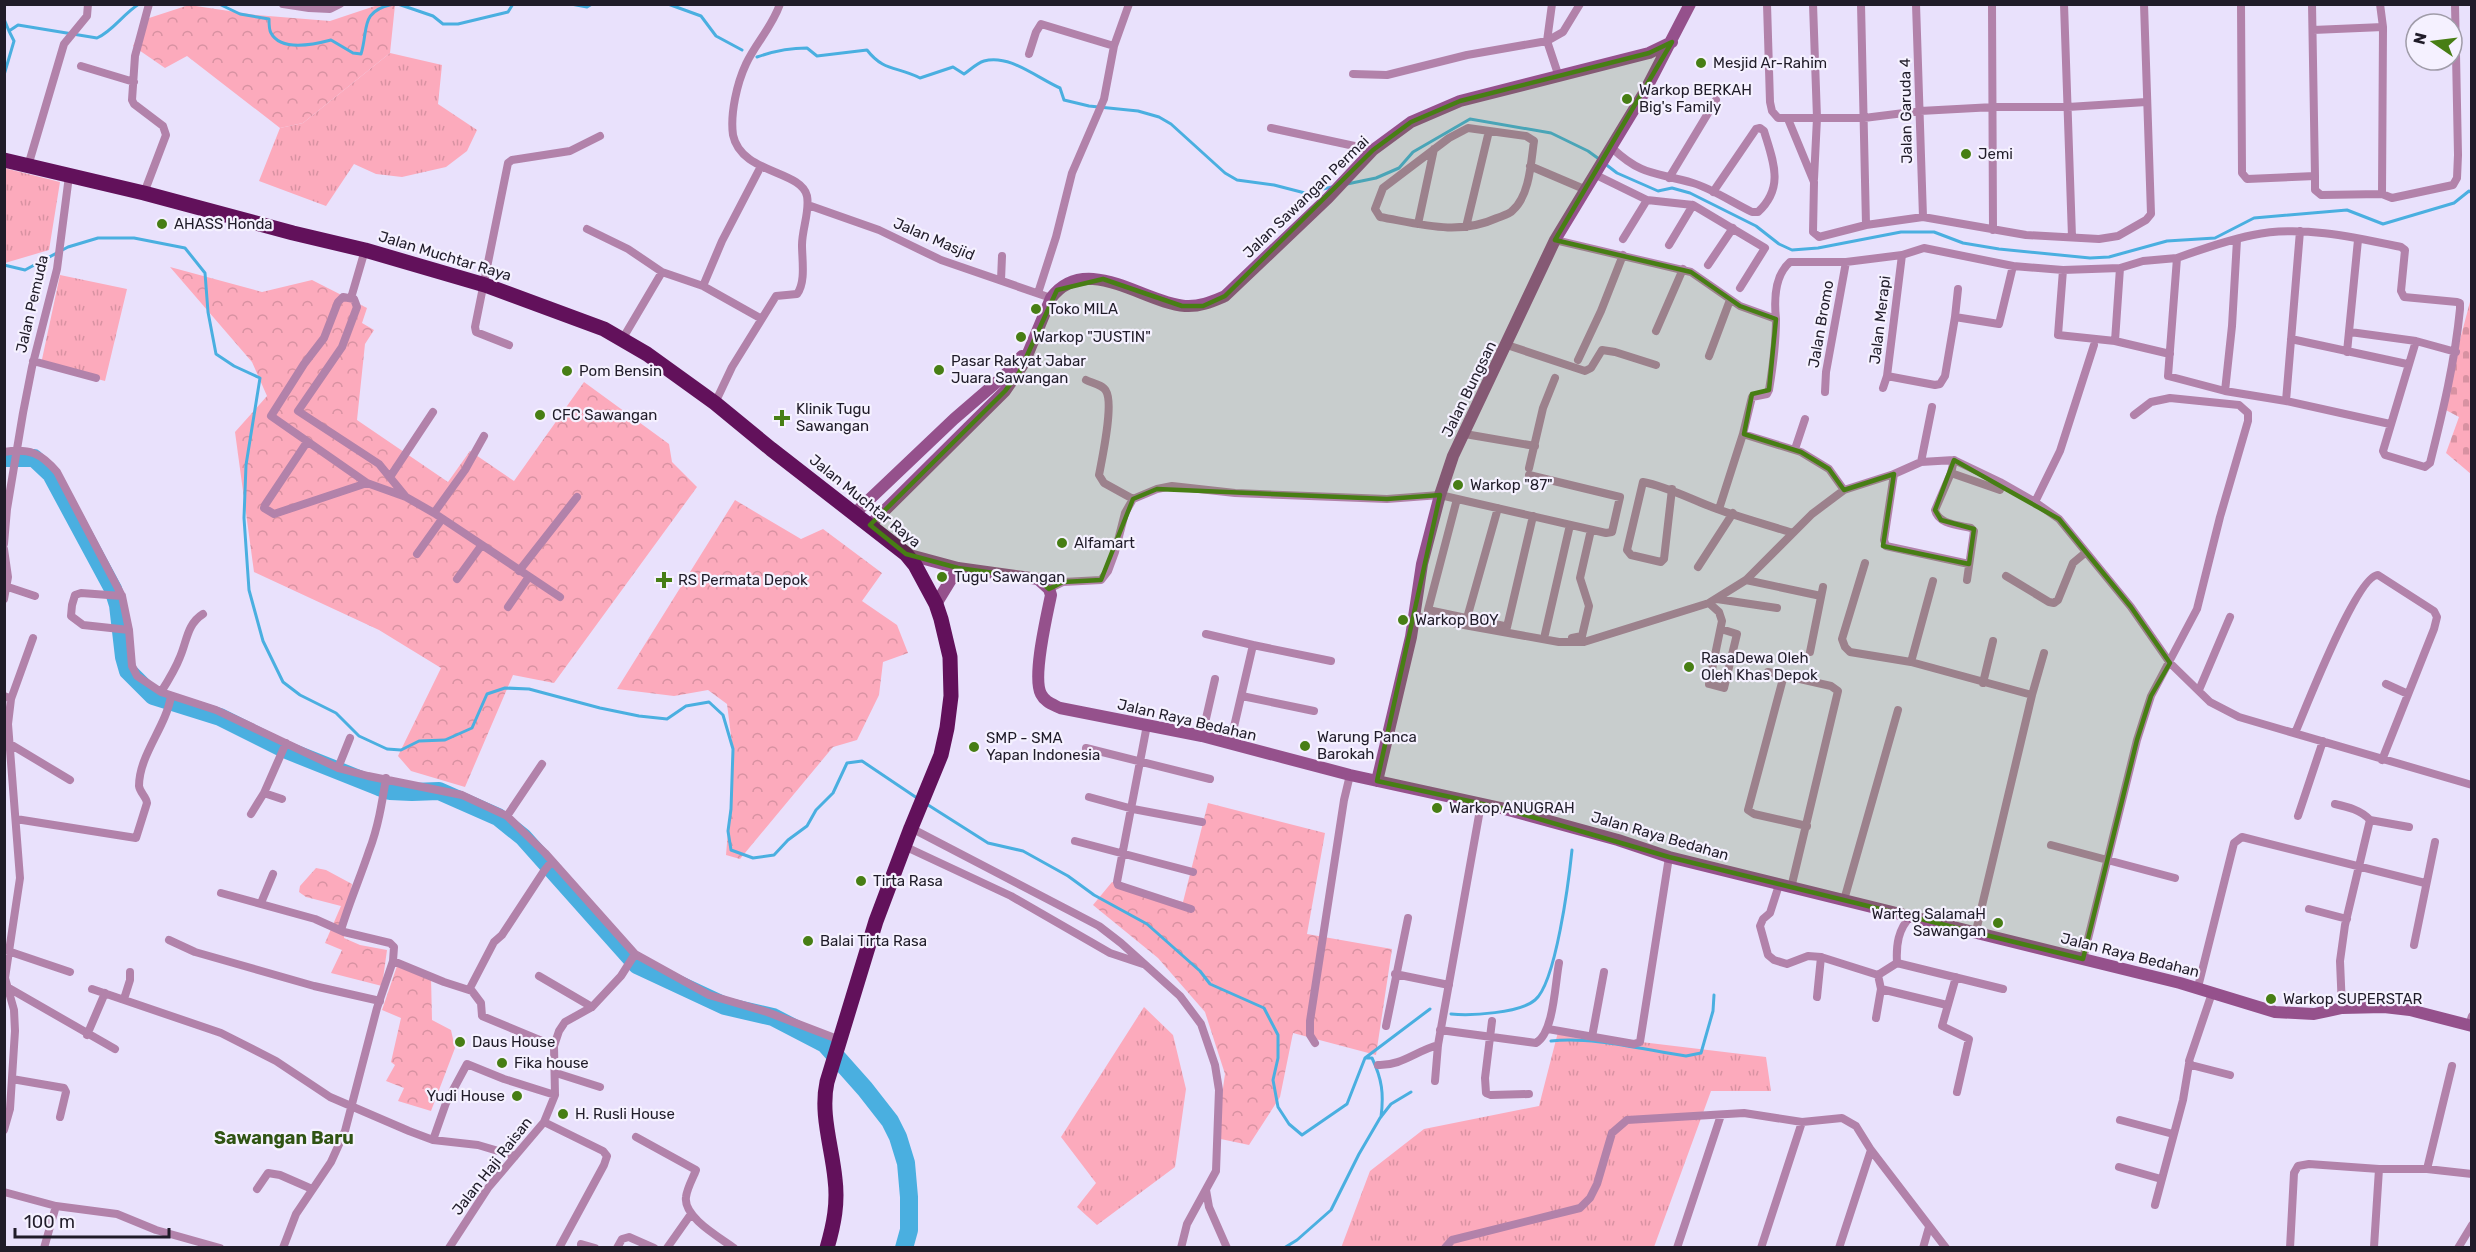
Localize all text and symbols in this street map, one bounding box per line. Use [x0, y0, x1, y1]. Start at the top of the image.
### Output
north arrow [2404, 12, 2464, 72]
text: N [2409, 31, 2431, 46]
place label: Mesjid Ar-Rahim [1713, 54, 1827, 72]
marker: Mesjid Ar-Rahim [1694, 56, 1708, 70]
street label: Jalan Garuda 4 [1896, 58, 1916, 164]
place label: Warkop BERKAH Big's Family [1639, 81, 1752, 116]
marker: Warkop BERKAH Big's Family [1620, 92, 1634, 106]
street label: Jalan Sawangan Permai [1239, 132, 1373, 262]
place label: Jemi [1978, 145, 2013, 163]
marker: Jemi [1959, 147, 1973, 161]
street label: Jalan Masjid [891, 214, 977, 264]
place label: AHASS Honda [174, 215, 273, 233]
marker: AHASS Honda [155, 217, 169, 231]
street label: Jalan Muchtar Raya [376, 227, 514, 285]
street label: Jalan Pemuda [12, 253, 52, 355]
street label: Jalan Merapi [1866, 275, 1894, 365]
street label: Jalan Bromo [1804, 279, 1838, 369]
place label: Toko MILA [1048, 300, 1118, 318]
marker: Toko MILA [1029, 302, 1043, 316]
place label: Warkop "JUSTIN" [1033, 328, 1151, 346]
marker: Warkop "JUSTIN" [1014, 330, 1028, 344]
street label: Jalan Bungsan [1438, 338, 1500, 440]
place label: Pasar Rakyat Jabar Juara Sawangan [951, 352, 1086, 387]
place label: Pom Bensin [579, 362, 662, 380]
marker: Pasar Rakyat Jabar Juara Sawangan [932, 363, 946, 377]
marker: Pom Bensin [560, 364, 574, 378]
place label: Klinik Tugu Sawangan [796, 400, 870, 435]
place label: CFC Sawangan [552, 406, 657, 424]
marker: CFC Sawangan [533, 408, 547, 422]
marker: Klinik Tugu Sawangan [773, 409, 791, 427]
street label: Jalan Muchtar Raya [806, 451, 924, 551]
place label: Warkop "87" [1470, 476, 1553, 494]
marker: Warkop "87" [1451, 478, 1465, 492]
place label: Alfamart [1074, 534, 1135, 552]
marker: Alfamart [1055, 536, 1069, 550]
place label: Tugu Sawangan [954, 568, 1065, 586]
marker: Tugu Sawangan [935, 570, 949, 584]
marker: RS Permata Depok [655, 571, 673, 589]
place label: RS Permata Depok [678, 571, 808, 589]
place label: Warkop BOY [1415, 611, 1499, 629]
marker: Warkop BOY [1396, 613, 1410, 627]
place label: RasaDewa Oleh Oleh Khas Depok [1701, 649, 1818, 684]
marker: RasaDewa Oleh Oleh Khas Depok [1682, 660, 1696, 674]
street label: Jalan Raya Bedahan [1116, 695, 1258, 745]
place label: Warung Panca Barokah [1317, 728, 1417, 763]
place label: SMP - SMA Yapan Indonesia [986, 729, 1100, 764]
marker: Warung Panca Barokah [1298, 739, 1312, 753]
marker: SMP - SMA Yapan Indonesia [967, 740, 981, 754]
place label: Warkop ANUGRAH [1449, 799, 1575, 817]
marker: Warkop ANUGRAH [1430, 801, 1444, 815]
street label: Jalan Raya Bedahan [1589, 808, 1731, 864]
place label: Tirta Rasa [873, 872, 943, 890]
marker: Tirta Rasa [854, 874, 868, 888]
place label: Warteg SalamaH Sawangan [1872, 905, 1986, 940]
marker: Warteg SalamaH Sawangan [1991, 916, 2005, 930]
street label: Jalan Raya Bedahan [2059, 929, 2201, 981]
place label: Balai Tirta Rasa [820, 932, 927, 950]
marker: Balai Tirta Rasa [801, 934, 815, 948]
place label: Warkop SUPERSTAR [2283, 990, 2422, 1008]
marker: Warkop SUPERSTAR [2264, 992, 2278, 1006]
place label: Daus House [472, 1033, 555, 1051]
marker: Daus House [453, 1035, 467, 1049]
place label: Fika house [514, 1054, 589, 1072]
marker: Fika house [495, 1056, 509, 1070]
place label: Yudi House [427, 1087, 505, 1105]
marker: Yudi House [510, 1089, 524, 1103]
place label: H. Rusli House [575, 1105, 675, 1123]
marker: H. Rusli House [556, 1107, 570, 1121]
street label: Jalan Haji Raisan [448, 1113, 536, 1219]
district label: Sawangan Baru [214, 1127, 354, 1149]
scale bar [15, 1201, 170, 1239]
text: 100 m [24, 1211, 75, 1233]

